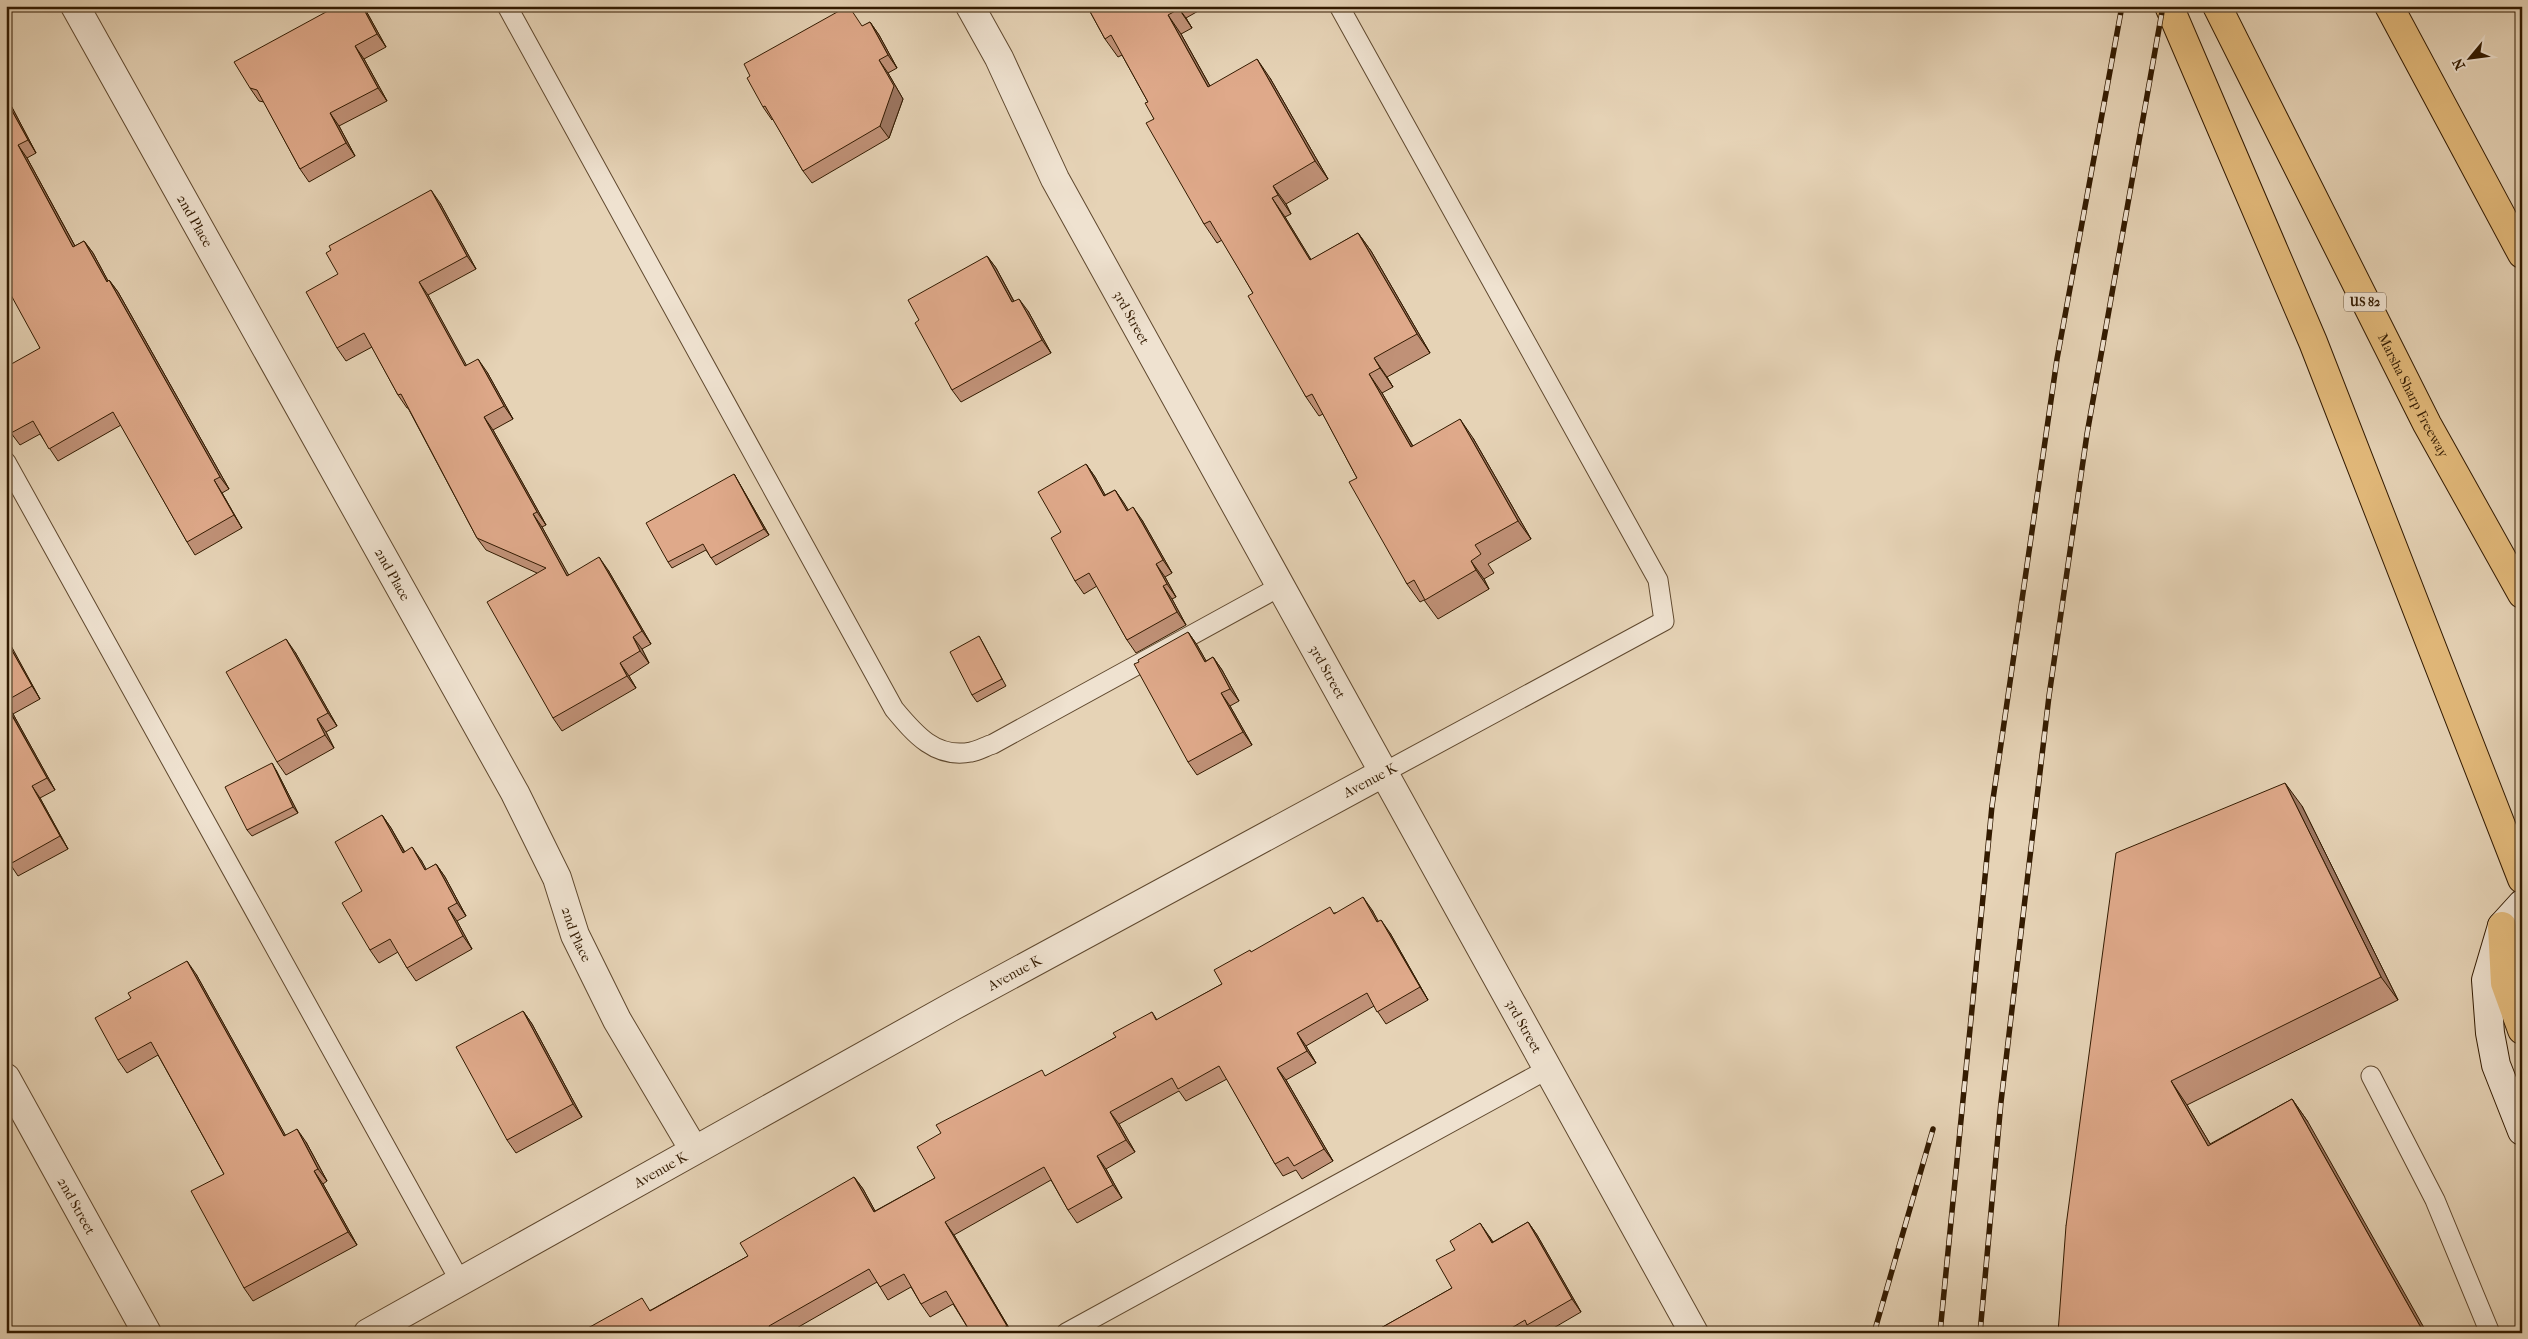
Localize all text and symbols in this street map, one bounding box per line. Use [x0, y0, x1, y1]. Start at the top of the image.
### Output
north arrow [2446, 32, 2496, 82]
text: N [2449, 55, 2469, 73]
street label: 2nd Place [173, 192, 216, 250]
street label: 3rd Street [1109, 288, 1153, 348]
road number: US 82 [2344, 292, 2386, 312]
street label: Marsha Sharp Freeway [2374, 331, 2452, 461]
street label: 2nd Place [371, 545, 414, 604]
street label: 3rd Street [1306, 642, 1349, 702]
street label: Avenue K [1340, 759, 1401, 802]
street label: 2nd Place [558, 905, 595, 965]
street label: Avenue K [984, 951, 1045, 995]
street label: 3rd Street [1502, 996, 1545, 1056]
street label: Avenue K [630, 1148, 691, 1192]
street label: 2nd Street [54, 1174, 99, 1238]

